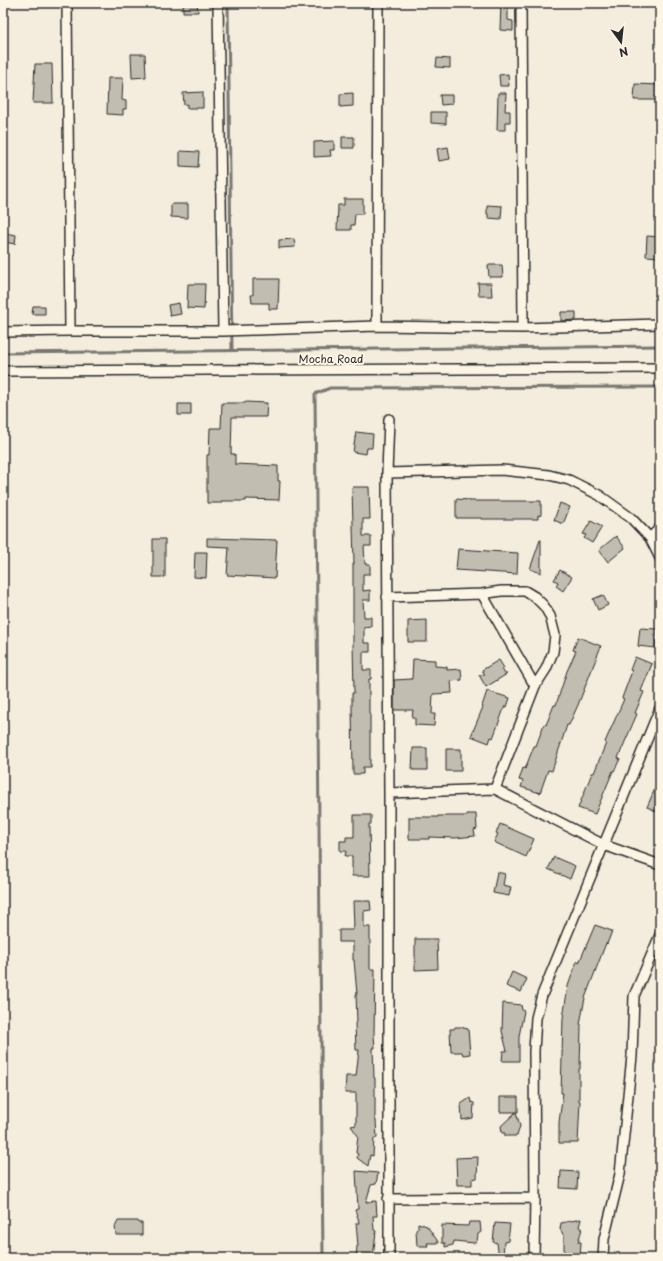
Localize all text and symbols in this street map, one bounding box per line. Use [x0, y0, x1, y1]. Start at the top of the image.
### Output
north arrow [601, 22, 641, 62]
text: N [617, 43, 630, 62]
street label: Mocha Road [299, 350, 363, 367]

